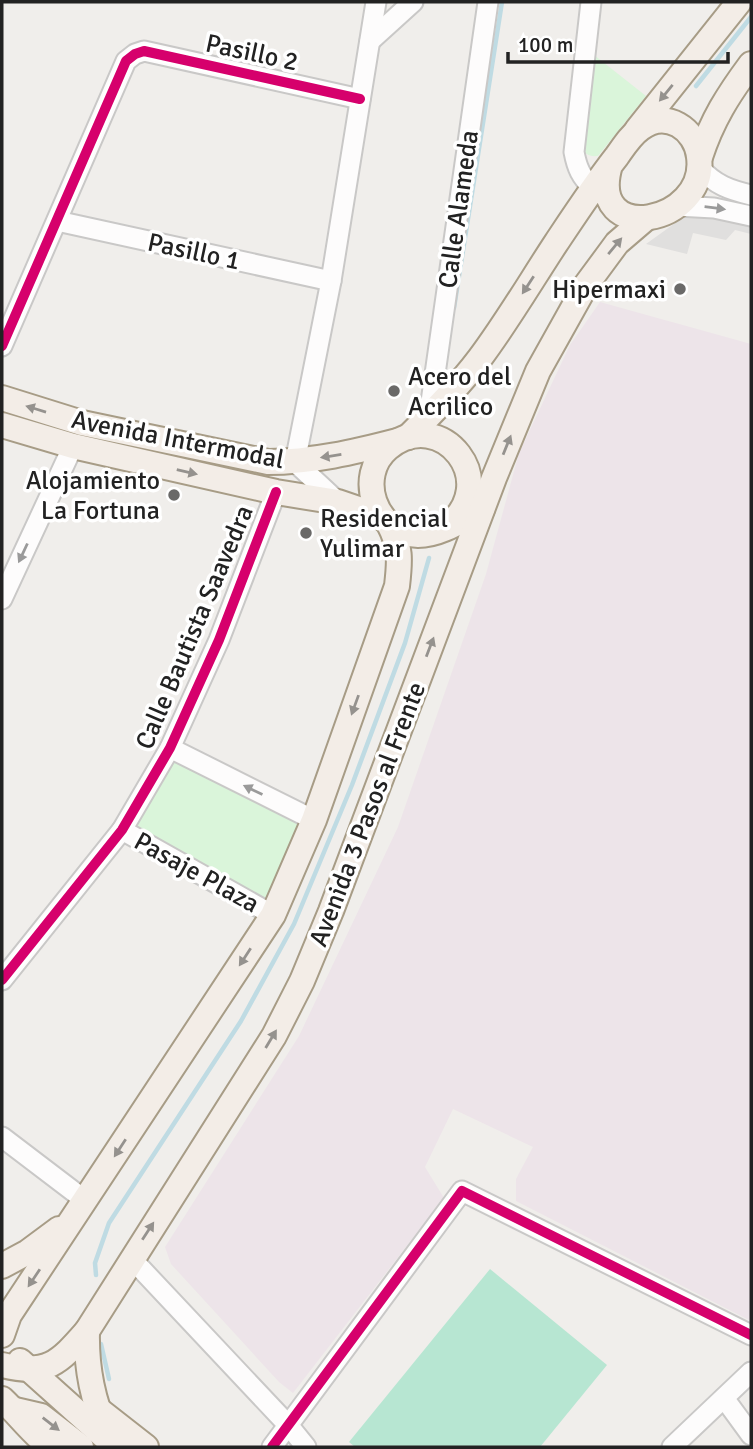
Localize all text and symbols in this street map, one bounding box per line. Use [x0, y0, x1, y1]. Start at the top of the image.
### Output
scale bar [508, 21, 728, 65]
street label: Pasillo 2 [203, 28, 301, 78]
text: 100 m [518, 32, 573, 58]
one-way arrow [659, 85, 674, 102]
street label: Calle Alameda [432, 128, 486, 290]
one-way arrow [704, 203, 726, 214]
street label: Pasillo 1 [145, 227, 243, 277]
one-way arrow [608, 238, 623, 256]
place label: Hipermaxi [552, 274, 666, 306]
one-way arrow [522, 276, 535, 295]
marker: Hipermaxi [672, 281, 688, 297]
place label: Acero del Acrilico [408, 361, 512, 423]
marker: Acero del Acrilico [386, 383, 402, 399]
one-way arrow [26, 403, 47, 414]
street label: Avenida Intermodal [69, 404, 287, 476]
one-way arrow [502, 435, 513, 456]
one-way arrow [320, 451, 342, 462]
place label: Alojamiento La Fortuna [26, 465, 160, 527]
one-way arrow [176, 467, 198, 478]
marker: Alojamiento La Fortuna [166, 487, 182, 503]
street label: Calle Bautista Saavedra [129, 500, 261, 754]
place label: Residencial Yulimar [320, 503, 448, 565]
marker: Residencial Yulimar [298, 525, 314, 541]
one-way arrow [18, 543, 29, 563]
one-way arrow [425, 637, 436, 658]
street label: Avenida 3 Pasos al Frente [303, 678, 433, 951]
one-way arrow [350, 695, 361, 716]
one-way arrow [243, 784, 263, 795]
street label: Pasaje Plaza [128, 825, 265, 920]
one-way arrow [238, 948, 251, 967]
one-way arrow [265, 1030, 277, 1049]
one-way arrow [114, 1138, 127, 1158]
one-way arrow [142, 1221, 155, 1241]
one-way arrow [28, 1268, 41, 1287]
one-way arrow [41, 1416, 59, 1431]

